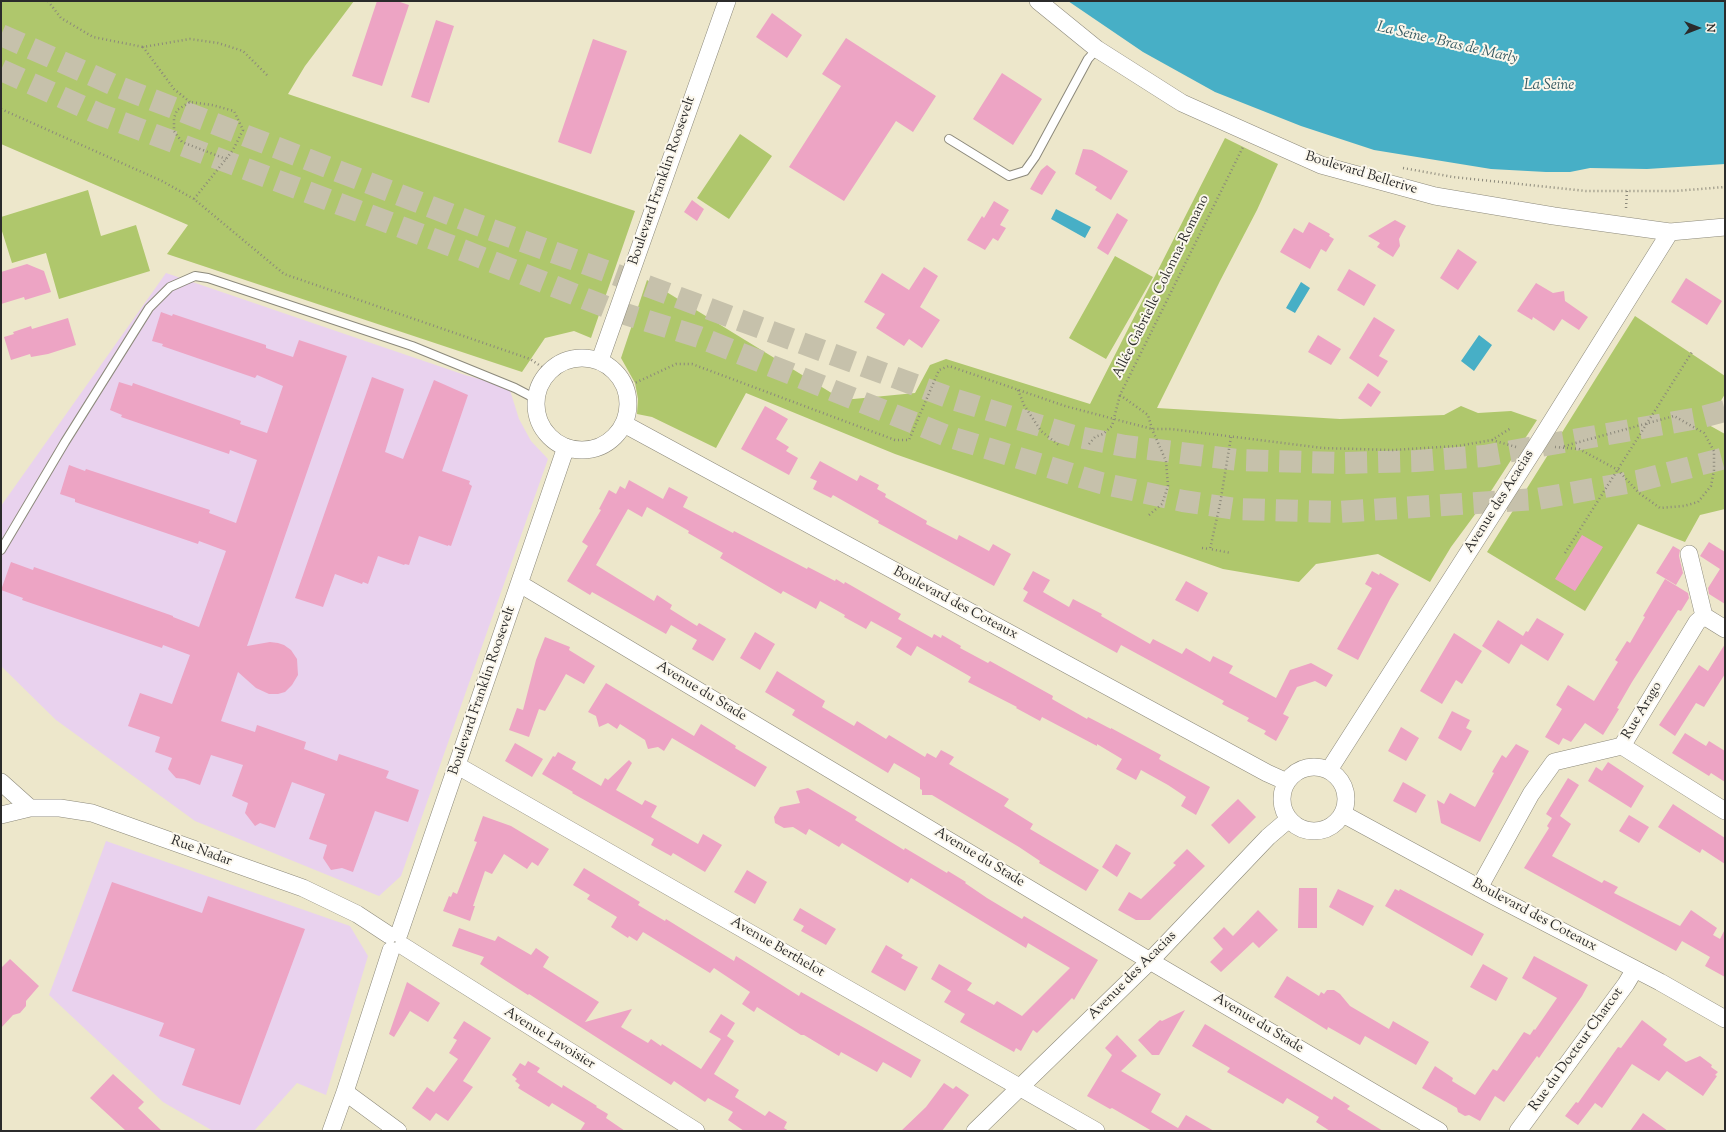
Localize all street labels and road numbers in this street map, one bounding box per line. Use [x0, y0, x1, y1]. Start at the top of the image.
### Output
street label: Boulevard Franklin Roosevelt [626, 94, 700, 268]
street label: Boulevard Bellerive [1303, 149, 1419, 199]
street label: Allée Gabrielle Colonna-Romano [1110, 193, 1214, 381]
street label: Avenue des Acacias [1462, 447, 1538, 557]
street label: Boulevard des Coteaux [890, 564, 1020, 644]
street label: Boulevard Franklin Roosevelt [446, 604, 520, 778]
street label: Avenue du Stade [653, 658, 749, 726]
street label: Rue Arago [1619, 679, 1667, 743]
street label: Avenue du Stade [931, 824, 1027, 892]
street label: Rue Nadar [168, 833, 234, 871]
street label: Boulevard des Coteaux [1469, 876, 1599, 956]
street label: Avenue Berthelot [727, 914, 827, 982]
street label: Avenue des Acacias [1085, 928, 1181, 1024]
street label: Rue du Docteur Charcot [1527, 985, 1627, 1115]
street label: Avenue du Stade [1210, 990, 1306, 1058]
street label: Avenue Lavoisier [500, 1004, 598, 1074]

